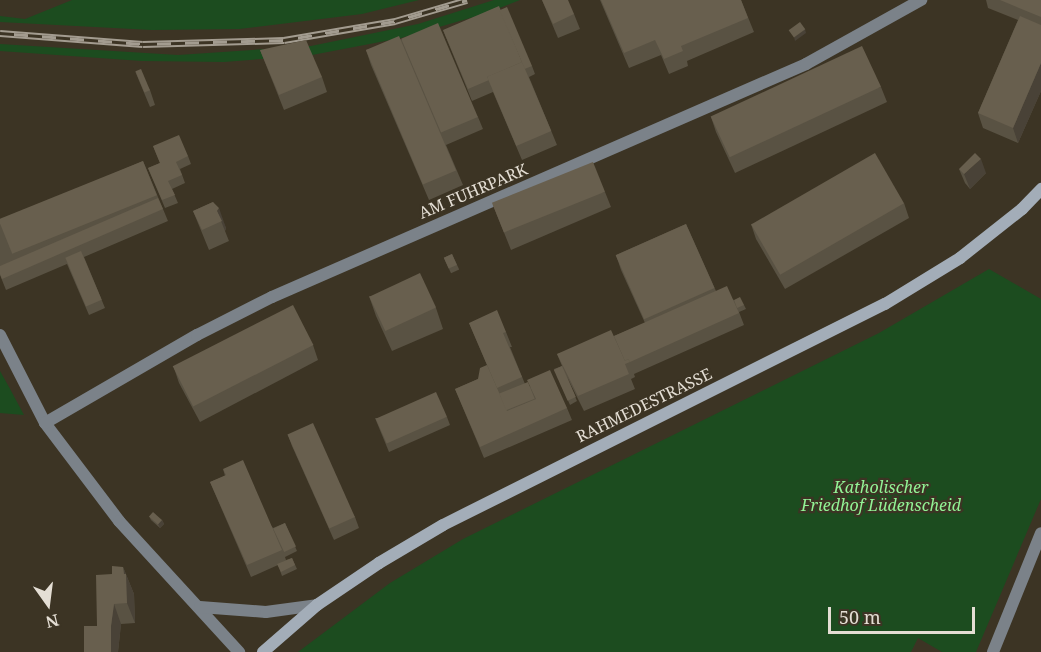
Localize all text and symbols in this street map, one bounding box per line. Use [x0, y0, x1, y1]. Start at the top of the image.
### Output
street label: AM FUHRPARK [416, 159, 530, 223]
street label: RAHMEDESTRASSE [573, 364, 715, 446]
park label: Katholischer Friedhof Lüdenscheid [801, 477, 961, 515]
north arrow [18, 574, 78, 634]
scale bar [831, 595, 978, 633]
text: 50 m [839, 605, 881, 629]
text: N [44, 609, 61, 634]

